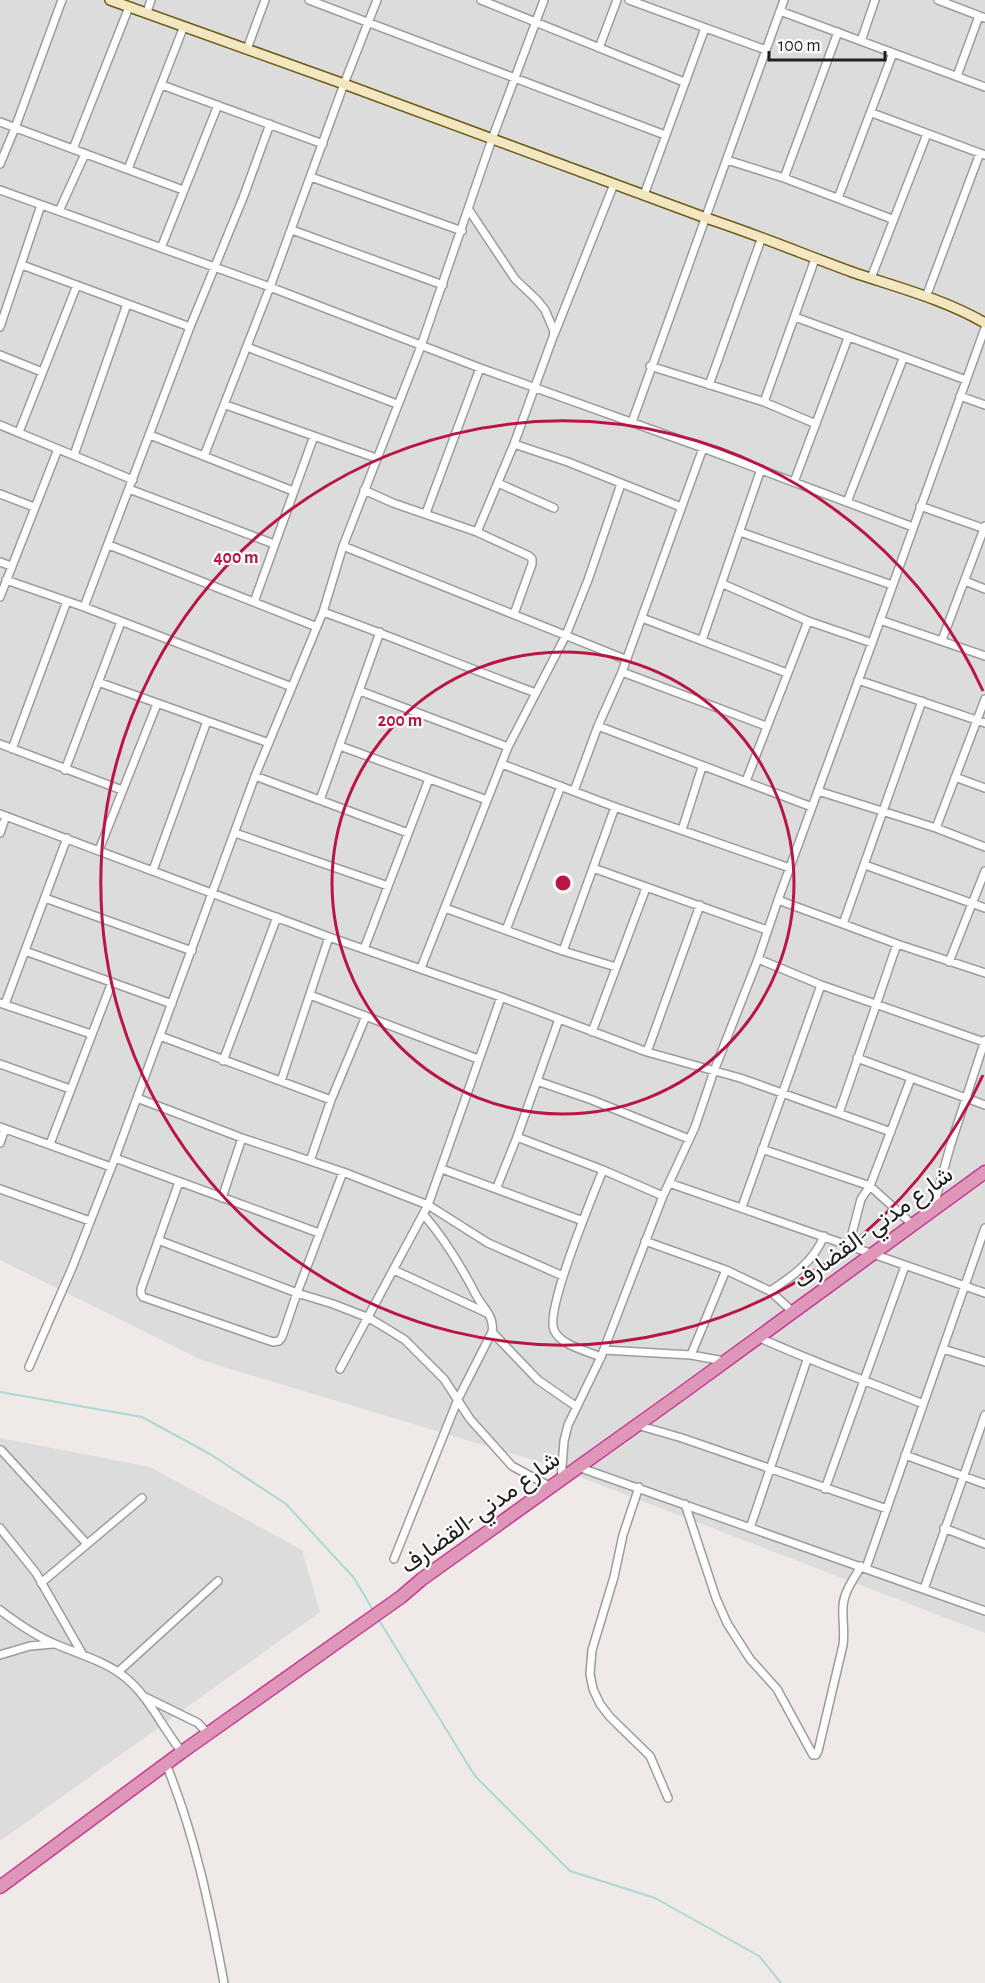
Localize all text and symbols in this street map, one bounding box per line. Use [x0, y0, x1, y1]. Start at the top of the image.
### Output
scale bar [769, 24, 884, 62]
text: 100 m [778, 37, 821, 55]
text: 400 m [213, 549, 259, 567]
text: 200 m [378, 712, 422, 730]
centre of rings [553, 873, 573, 893]
street label: شارع مدني -القضارف [790, 1162, 961, 1298]
street label: شارع مدني -القضارف [397, 1447, 568, 1583]

